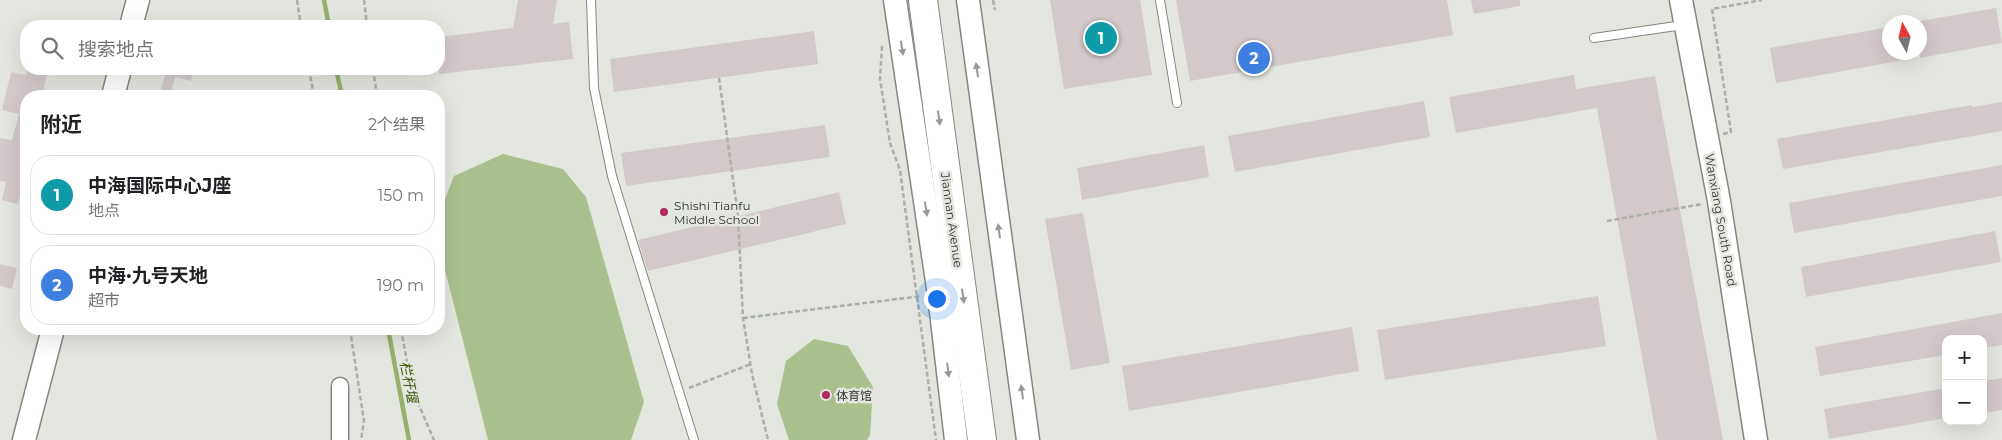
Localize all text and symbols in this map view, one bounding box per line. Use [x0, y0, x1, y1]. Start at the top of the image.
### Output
north arrow [1882, 15, 1927, 60]
pin: 1 [1085, 19, 1117, 57]
search box [20, 20, 445, 75]
icon: search [38, 34, 66, 62]
text: 搜索地点 [78, 38, 154, 61]
pin: 2 [1238, 39, 1270, 77]
one-way arrow [898, 41, 906, 57]
one-way arrow [973, 61, 981, 77]
one-way arrow [935, 110, 943, 126]
text: 附近 [40, 112, 82, 137]
text: 2个结果 [368, 115, 425, 134]
street label: Wanxiang South Road [1702, 152, 1740, 288]
street label: Jiannan Avenue [938, 170, 966, 269]
text: 中海国际中心J座 [88, 174, 231, 197]
text: 1 [54, 186, 60, 205]
text: 150 m [377, 186, 424, 205]
place label: Shishi Tianfu Middle School [674, 198, 759, 227]
text: 地点 [88, 201, 120, 220]
one-way arrow [922, 201, 930, 217]
marker: Shishi Tianfu Middle School [658, 206, 670, 218]
one-way arrow [995, 222, 1003, 238]
text: 中海·九号天地 [88, 264, 208, 287]
text: 2 [52, 276, 62, 295]
text: 190 m [377, 276, 424, 295]
your location [924, 286, 950, 312]
one-way arrow [959, 288, 967, 304]
text: 超市 [88, 291, 120, 310]
map controls [1942, 335, 1987, 425]
button: + [1942, 335, 1987, 380]
water label: 栏杆堰 [396, 360, 422, 406]
one-way arrow [944, 362, 952, 378]
button: − [1942, 380, 1987, 425]
one-way arrow [1017, 383, 1025, 399]
place label: 体育馆 [836, 388, 872, 403]
marker: 体育馆 [820, 389, 832, 401]

